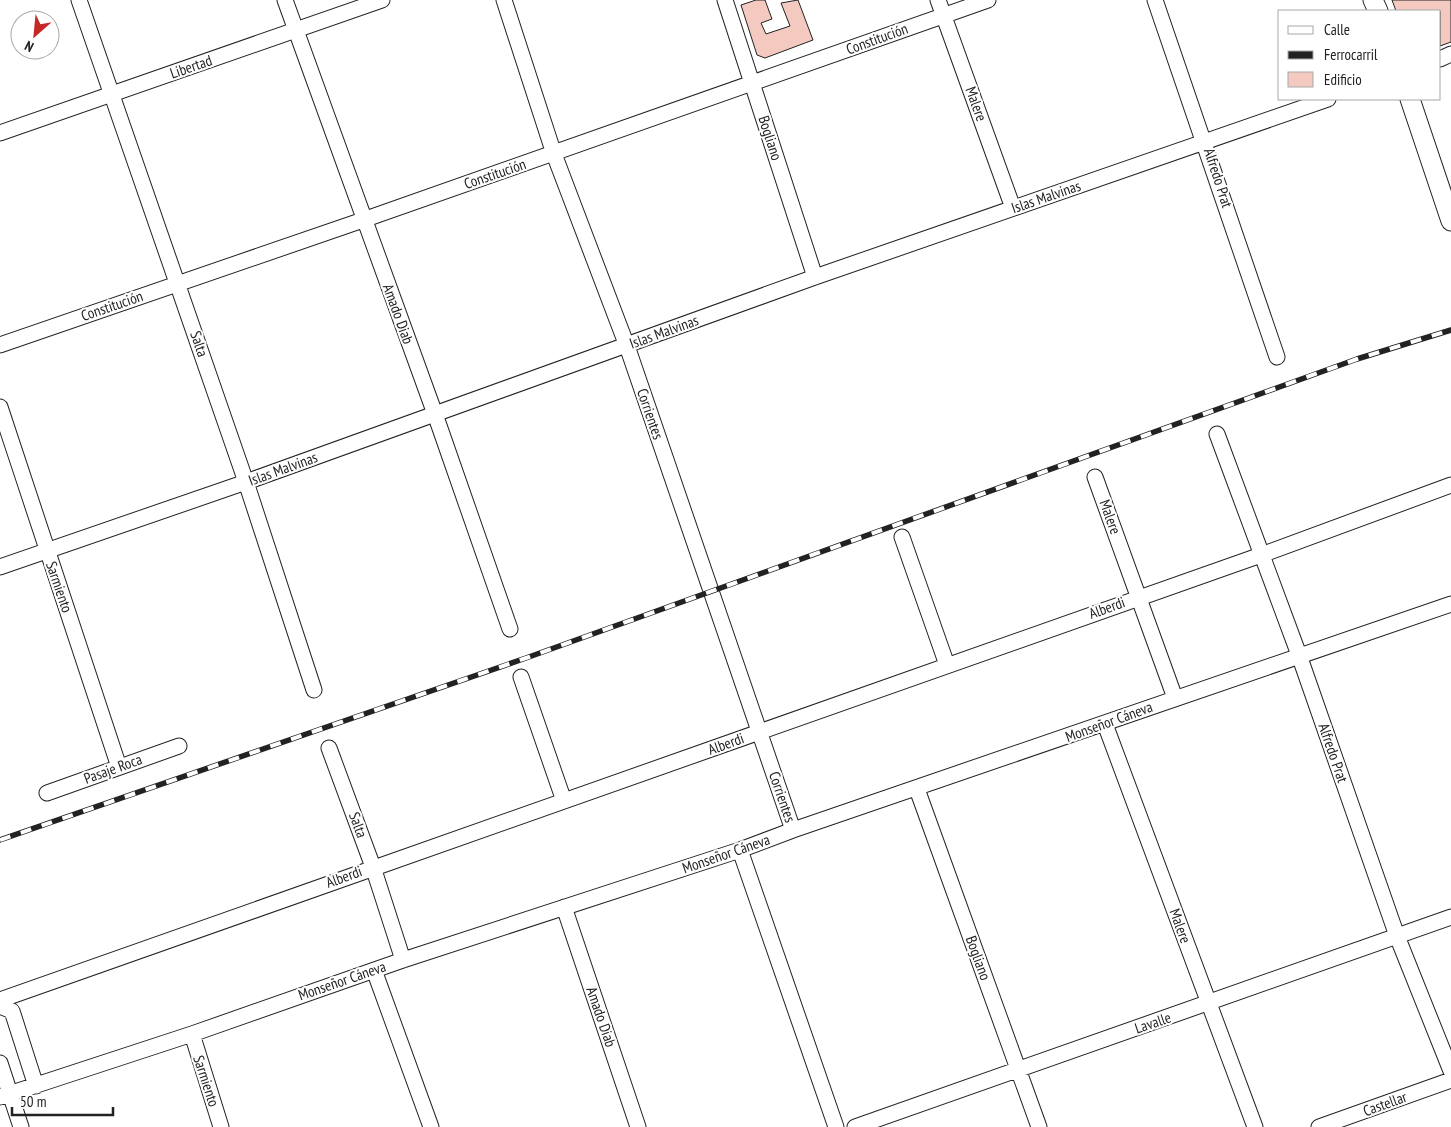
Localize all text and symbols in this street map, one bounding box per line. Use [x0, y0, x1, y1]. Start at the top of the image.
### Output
north arrow [10, 10, 60, 60]
legend [1278, 10, 1441, 100]
street label: Constitución [843, 19, 910, 58]
text: Calle [1324, 20, 1350, 39]
text: N [22, 37, 37, 56]
text: Ferrocarril [1324, 45, 1378, 64]
street label: Libertad [167, 50, 214, 83]
text: Edificio [1324, 70, 1362, 89]
street label: Malere [961, 84, 991, 124]
street label: Bogliano [754, 113, 787, 163]
street label: Alfredo Prat [1200, 146, 1237, 210]
street label: Constitución [461, 154, 528, 193]
street label: Islas Malvinas [1009, 176, 1083, 217]
street label: Amado Diab [379, 281, 418, 347]
street label: Constitución [78, 286, 145, 325]
street label: Islas Malvinas [627, 310, 701, 353]
street label: Salta [186, 328, 213, 359]
street label: Corrientes [633, 386, 668, 442]
street label: Islas Malvinas [246, 447, 320, 490]
street label: Malere [1095, 497, 1125, 537]
street label: Sarmiento [42, 559, 77, 615]
street label: Alberdi [1086, 592, 1128, 623]
street label: Monseñor Cáneva [1063, 697, 1155, 746]
street label: Alfredo Prat [1314, 721, 1352, 785]
street label: Alberdi [705, 728, 747, 759]
street label: Pasaje Roca [81, 749, 144, 788]
street label: Corrientes [765, 769, 800, 825]
street label: Salta [345, 809, 372, 840]
street label: Monseñor Cáneva [680, 830, 772, 877]
street label: Alberdi [323, 861, 365, 892]
street label: Malere [1165, 906, 1195, 946]
street label: Bogliano [962, 933, 995, 983]
street label: Monseñor Cáneva [296, 957, 388, 1004]
street label: Amado Diab [582, 984, 621, 1050]
street label: Lavalle [1132, 1008, 1173, 1038]
street label: Sarmiento [189, 1053, 224, 1109]
scale bar [12, 1084, 114, 1116]
street label: Castellar [1360, 1087, 1410, 1120]
text: 50 m [20, 1092, 46, 1111]

